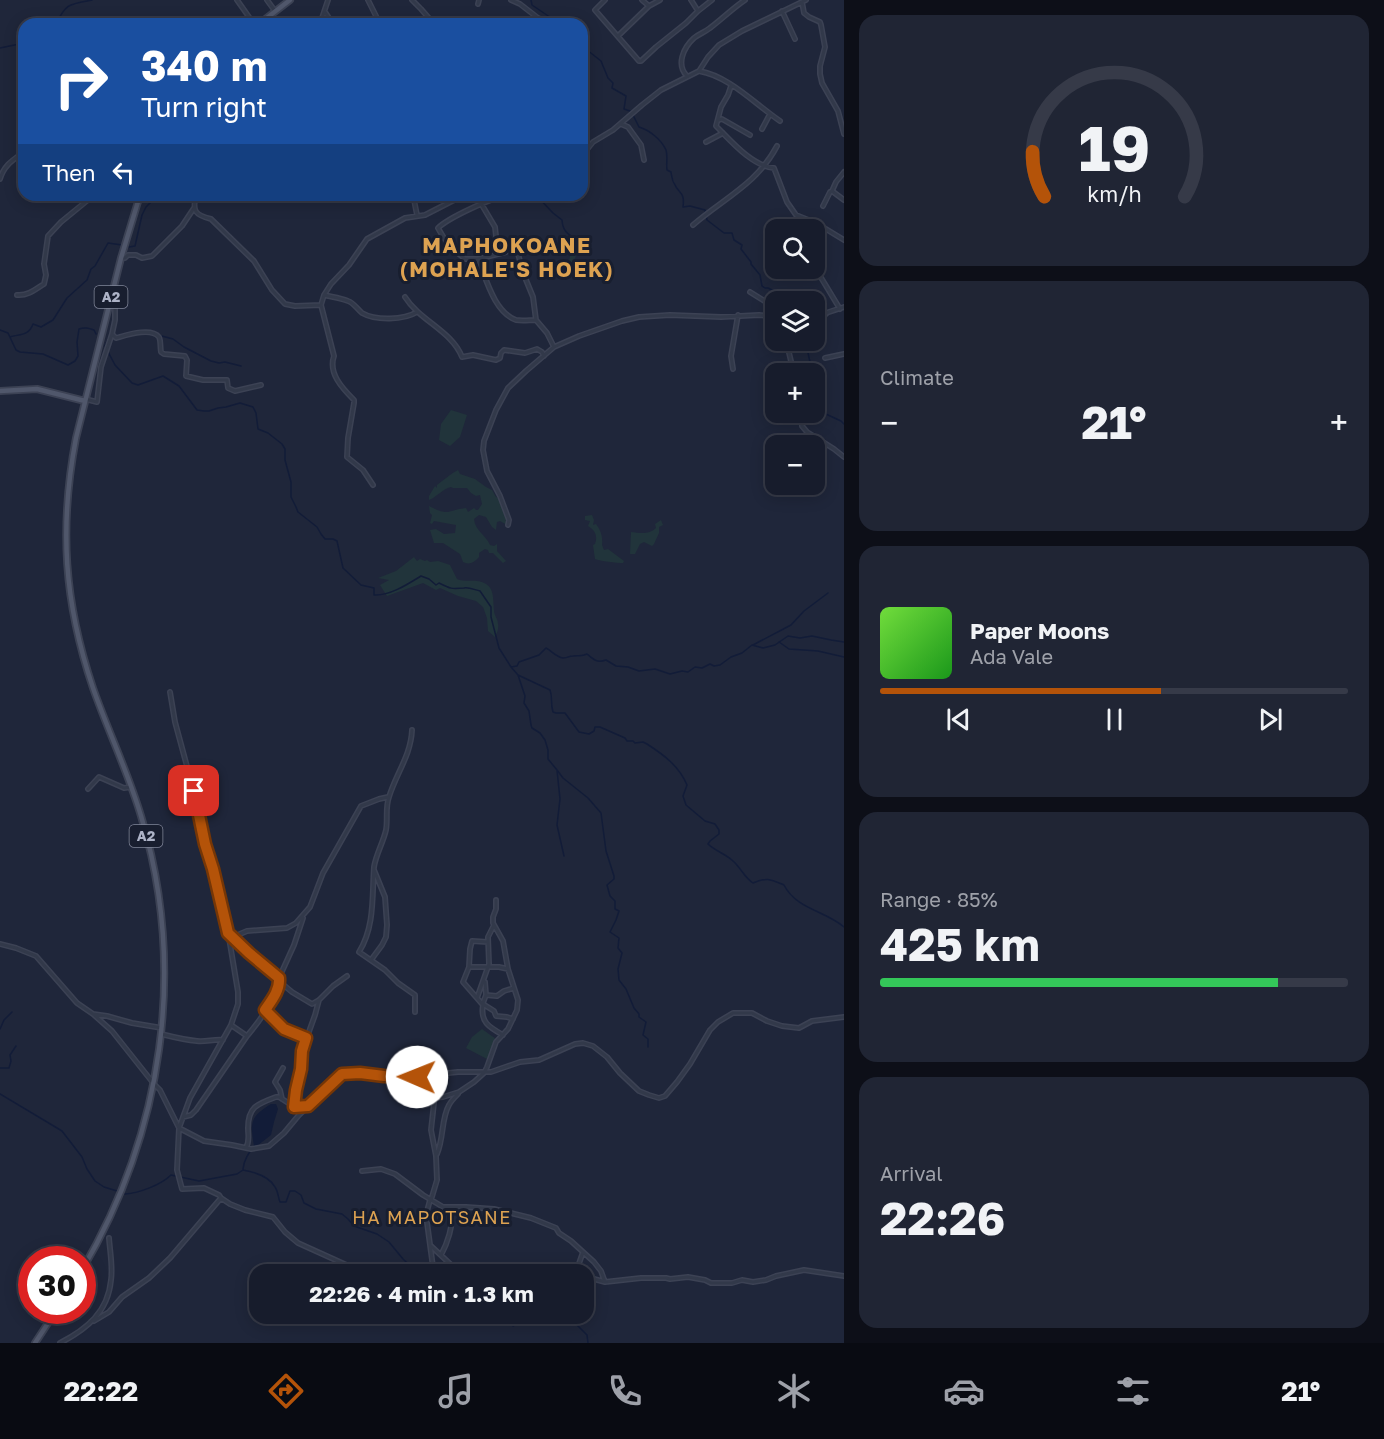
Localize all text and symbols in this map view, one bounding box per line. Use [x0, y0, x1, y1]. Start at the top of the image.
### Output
text: 340 m [141, 40, 267, 90]
icon: right [42, 42, 120, 120]
text: Turn right [141, 91, 267, 123]
text: 19 [1078, 110, 1150, 185]
icon: left [107, 156, 140, 189]
text: Then [42, 159, 95, 186]
text: km/h [1087, 182, 1141, 208]
map controls [765, 219, 825, 495]
button: search [765, 219, 825, 279]
district label: MAPHOKOANE (MOHALE'S HOEK) [400, 232, 614, 282]
road number: A2 [94, 286, 128, 308]
button: layers [765, 291, 825, 351]
button: + [765, 363, 825, 423]
text: Climate [880, 365, 954, 389]
text: 21° [1081, 395, 1147, 449]
text: − [880, 403, 898, 442]
text: + [1330, 403, 1348, 442]
button: − [765, 435, 825, 495]
text: Paper Moons [970, 617, 1109, 644]
text: Ada Vale [970, 644, 1053, 668]
icon: previous [942, 703, 975, 736]
icon: pause [1098, 703, 1131, 736]
icon: next [1254, 703, 1287, 736]
pin [168, 765, 219, 816]
icon: arrive [177, 774, 210, 807]
road number: A2 [130, 825, 162, 847]
text: Range · 85% [880, 887, 998, 911]
text: 425 km [880, 917, 1040, 971]
position arrow [385, 1045, 449, 1109]
text: Arrival [880, 1161, 943, 1185]
text: 22:26 [880, 1191, 1005, 1245]
district label: HA MAPOTSANE [352, 1206, 512, 1228]
speed limit sign: 30 [18, 1246, 96, 1324]
text: 22:26 · 4 min · 1.3 km [309, 1280, 534, 1307]
icon: directions [265, 1370, 307, 1412]
icon: music [435, 1370, 477, 1412]
icon: phone [604, 1370, 646, 1412]
icon: climate [773, 1370, 815, 1412]
icon: car [943, 1370, 985, 1412]
icon: filters [1112, 1370, 1154, 1412]
text: 22:22 [64, 1375, 138, 1407]
text: 21° [1281, 1375, 1320, 1407]

